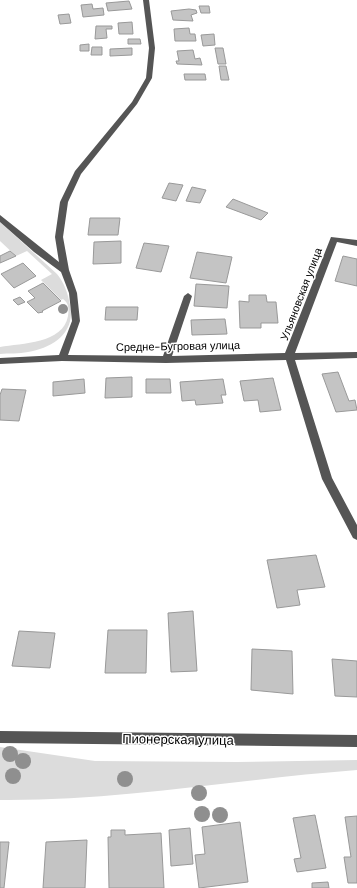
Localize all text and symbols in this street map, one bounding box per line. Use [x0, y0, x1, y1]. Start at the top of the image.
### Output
street label: Ульяновская улица [277, 245, 325, 342]
street label: Средне-Бугровая улица [116, 338, 241, 354]
street label: Пионерская улица [122, 730, 235, 749]

